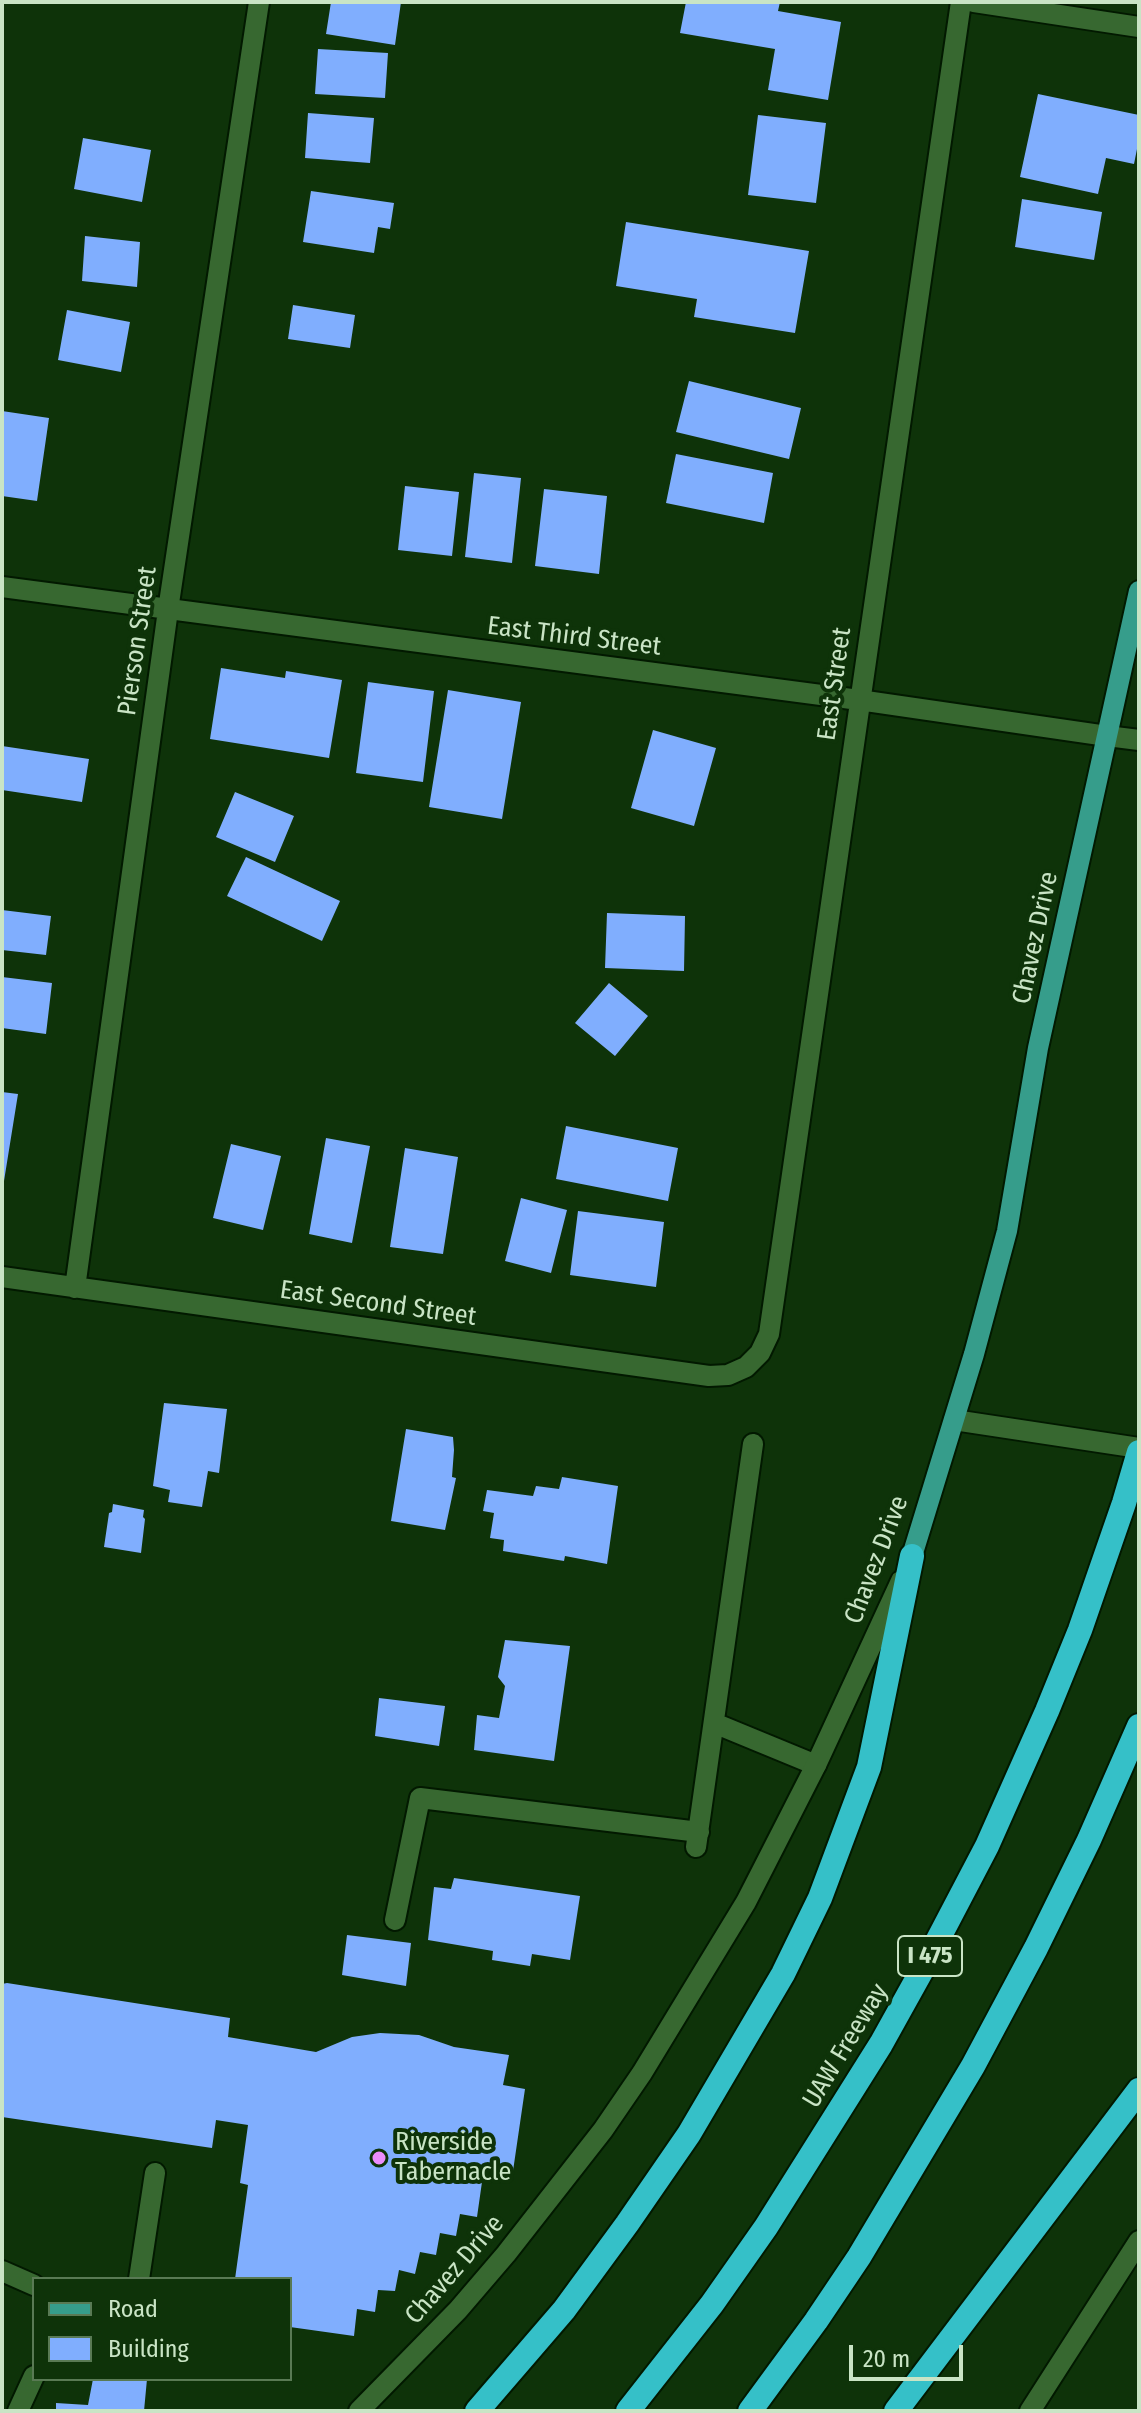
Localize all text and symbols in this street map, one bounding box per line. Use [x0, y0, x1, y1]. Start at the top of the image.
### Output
street label: Pierson Street [112, 564, 164, 718]
street label: East Third Street [485, 611, 663, 663]
street label: East Street [812, 625, 858, 743]
street label: Chavez Drive [1007, 869, 1065, 1007]
street label: East Second Street [278, 1275, 478, 1333]
street label: Chavez Drive [838, 1492, 916, 1628]
road number: I 475 [898, 1936, 962, 1976]
street label: UAW Freeway [797, 1978, 895, 2114]
place label: Riverside Tabernacle [395, 2127, 511, 2188]
marker: Riverside Tabernacle [370, 2149, 388, 2167]
street label: Chavez Drive [399, 2209, 511, 2331]
legend [32, 2277, 292, 2381]
text: Road [108, 2295, 158, 2323]
scale bar [853, 2329, 967, 2379]
text: Building [108, 2335, 189, 2363]
text: 20 m [863, 2345, 910, 2373]

